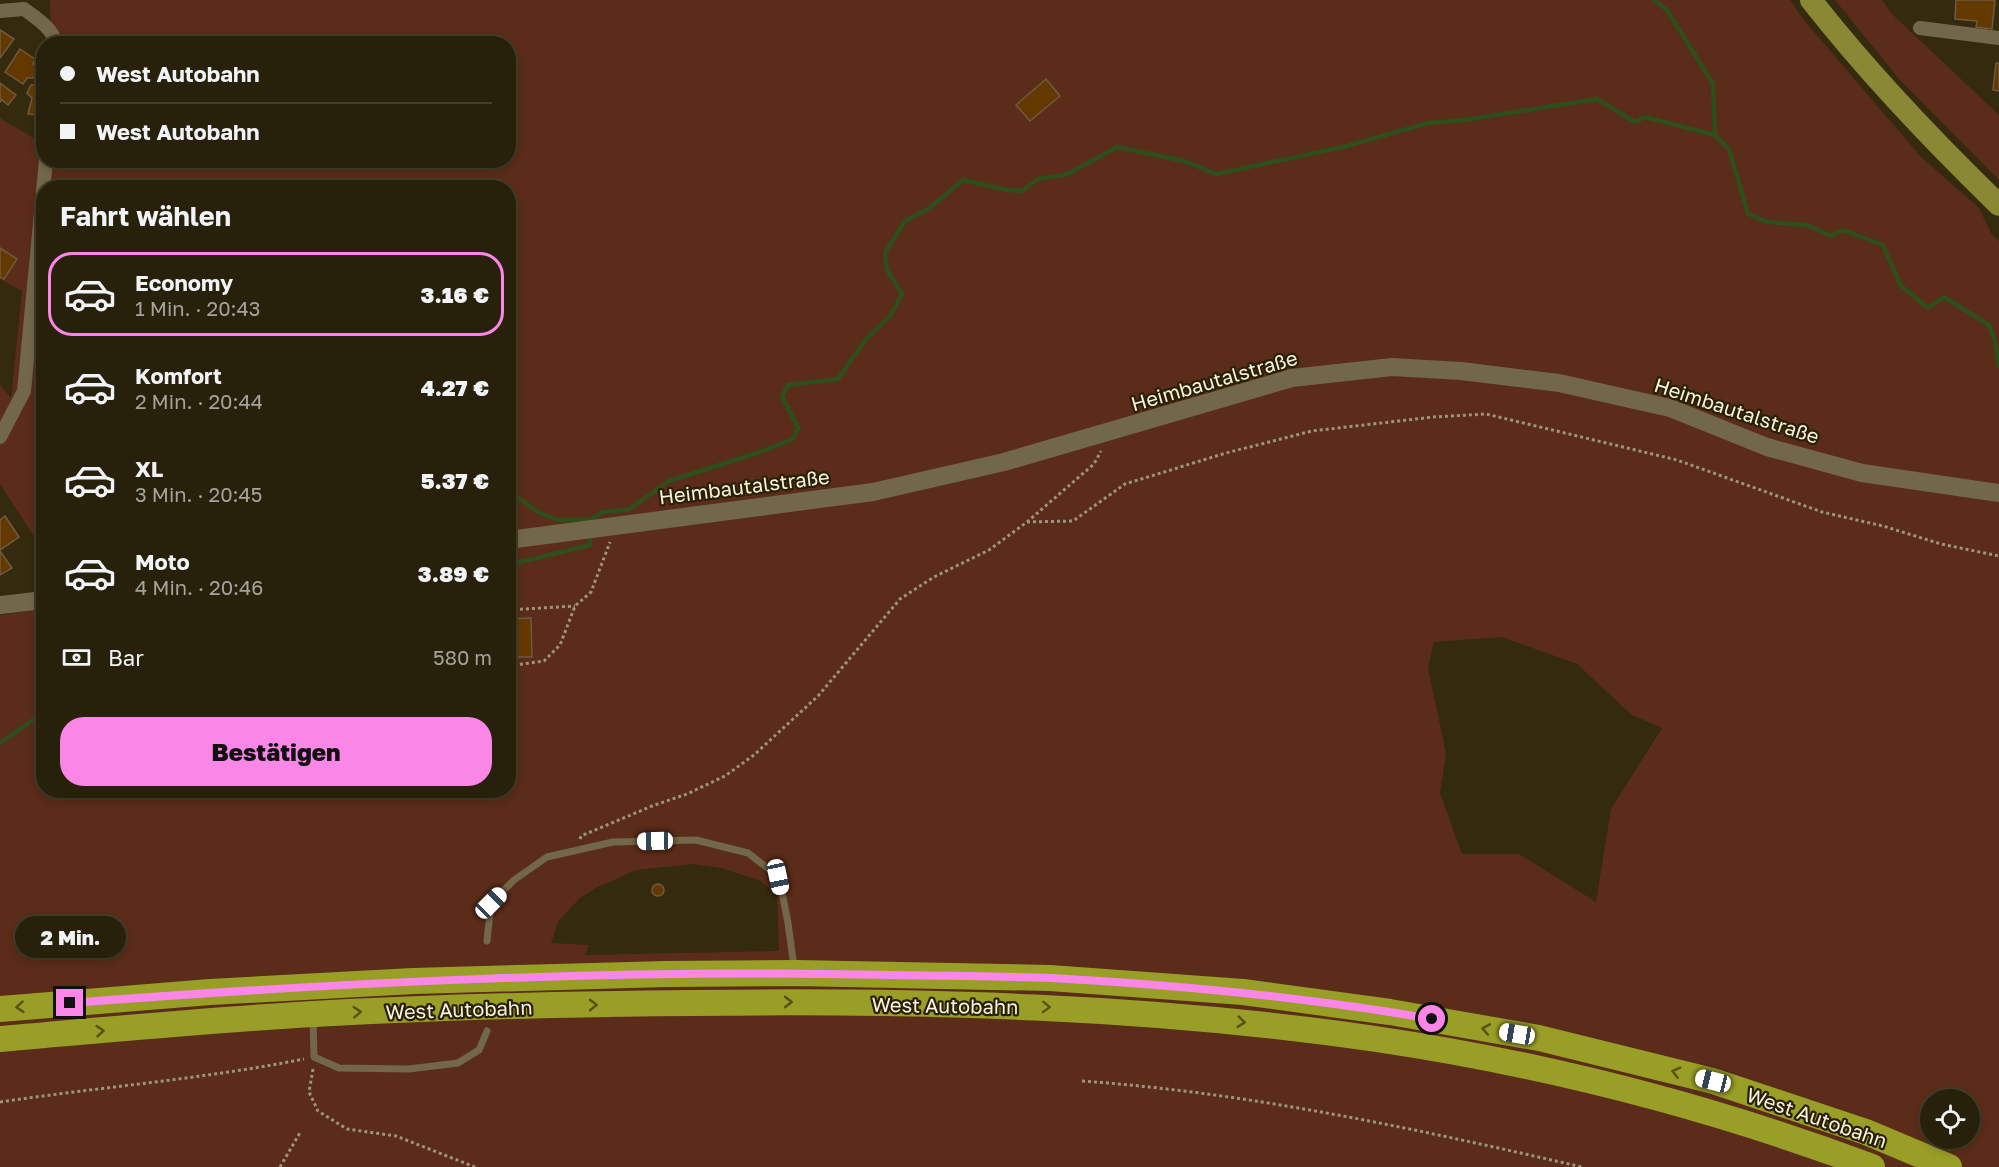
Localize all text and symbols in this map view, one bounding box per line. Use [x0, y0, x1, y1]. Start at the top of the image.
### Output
text: West Autobahn [96, 60, 260, 87]
text: West Autobahn [96, 118, 260, 145]
text: Fahrt wählen [60, 200, 231, 232]
icon: car [63, 267, 117, 321]
text: Economy [135, 269, 233, 296]
text: 3.16 € [421, 281, 489, 308]
text: 1 Min. · 20:43 [135, 296, 260, 320]
street label: Heimbautalstraße [1128, 345, 1300, 415]
icon: car [63, 360, 117, 414]
text: Komfort [135, 362, 222, 389]
street label: Heimbautalstraße [1652, 372, 1822, 448]
text: 4.27 € [421, 374, 489, 401]
text: 2 Min. · 20:44 [135, 389, 263, 413]
icon: car [63, 453, 117, 507]
text: XL [135, 455, 163, 482]
street label: Heimbautalstraße [657, 464, 831, 508]
text: 5.37 € [421, 467, 489, 494]
text: 3 Min. · 20:45 [135, 482, 262, 506]
icon: car [63, 546, 117, 600]
text: Moto [135, 548, 190, 575]
text: 3.89 € [418, 560, 489, 587]
text: 4 Min. · 20:46 [135, 575, 263, 599]
icon: cash [60, 641, 93, 674]
text: Bar [108, 644, 144, 671]
text: 580 m [433, 645, 492, 669]
button: Bestätigen [60, 717, 492, 786]
car [637, 832, 673, 850]
car [765, 858, 791, 896]
car [472, 884, 510, 922]
callout: 2 Min. [14, 916, 125, 958]
text: 2 Min. [41, 925, 100, 949]
route end [56, 989, 83, 1016]
street label: West Autobahn [871, 992, 1019, 1018]
street label: West Autobahn [385, 994, 533, 1024]
one-way arrow [784, 996, 793, 1008]
one-way arrow [589, 998, 598, 1011]
one-way arrow [1042, 1000, 1051, 1013]
one-way arrow [15, 1001, 24, 1014]
route start [1418, 1005, 1445, 1032]
one-way arrow [353, 1006, 362, 1019]
one-way arrow [1236, 1016, 1245, 1028]
car [1498, 1022, 1536, 1046]
one-way arrow [1481, 1023, 1491, 1036]
one-way arrow [96, 1025, 105, 1038]
one-way arrow [1671, 1066, 1681, 1079]
car [1693, 1068, 1733, 1094]
street label: West Autobahn [1744, 1082, 1890, 1152]
map controls [1920, 1089, 1980, 1149]
button: locate [1920, 1089, 1980, 1149]

